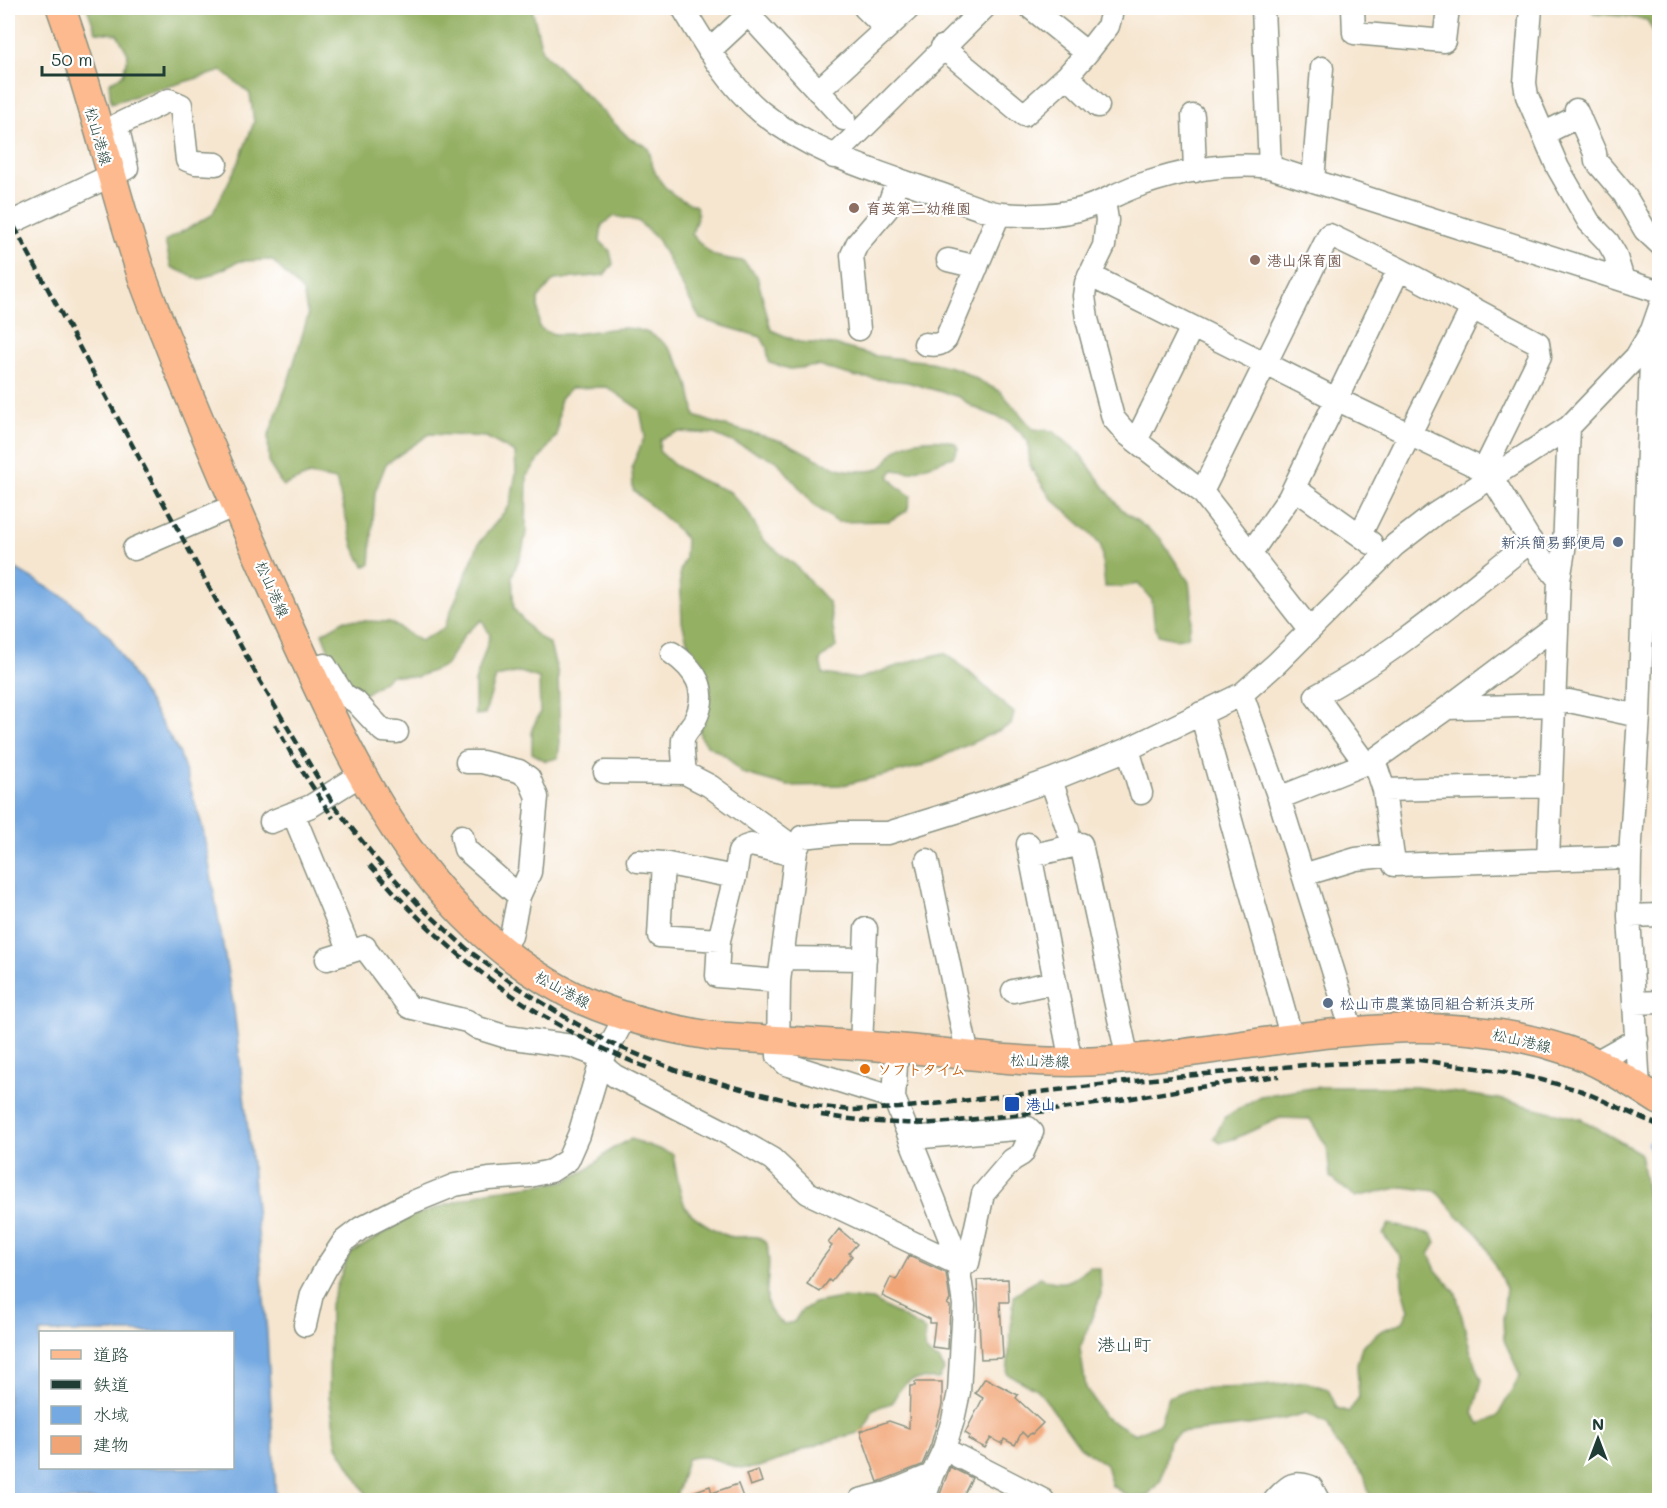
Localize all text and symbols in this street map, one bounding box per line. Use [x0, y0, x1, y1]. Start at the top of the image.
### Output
scale bar [42, 39, 164, 77]
text: 50 m [51, 47, 93, 71]
street label: 松山港線 [81, 104, 117, 168]
place label: 育英第二幼稚園 [866, 198, 971, 218]
marker: 育英第二幼稚園 [847, 201, 861, 215]
place label: 港山保育園 [1267, 250, 1342, 270]
marker: 港山保育園 [1248, 253, 1262, 267]
place label: 新浜簡易郵便局 [1501, 532, 1606, 552]
marker: 新浜簡易郵便局 [1611, 535, 1625, 549]
street label: 松山港線 [252, 558, 294, 620]
street label: 松山港線 [532, 966, 594, 1012]
place label: 松山市農業協同組合新浜支所 [1340, 993, 1535, 1013]
marker: 松山市農業協同組合新浜支所 [1321, 996, 1335, 1010]
street label: 松山港線 [1491, 1024, 1553, 1056]
street label: 松山港線 [1010, 1049, 1070, 1071]
place label: ソフトタイム [877, 1059, 966, 1079]
marker: ソフトタイム [858, 1062, 872, 1076]
place label: 港山 [1026, 1094, 1056, 1114]
marker: 港山 [1003, 1095, 1021, 1113]
legend [39, 1331, 234, 1469]
district label: 港山町 [1097, 1332, 1151, 1356]
text: 道路 [93, 1342, 129, 1366]
text: 鉄道 [93, 1372, 129, 1396]
text: 水域 [93, 1402, 129, 1426]
north arrow [1568, 1409, 1628, 1469]
text: N [1592, 1413, 1604, 1434]
text: 建物 [93, 1432, 129, 1456]

